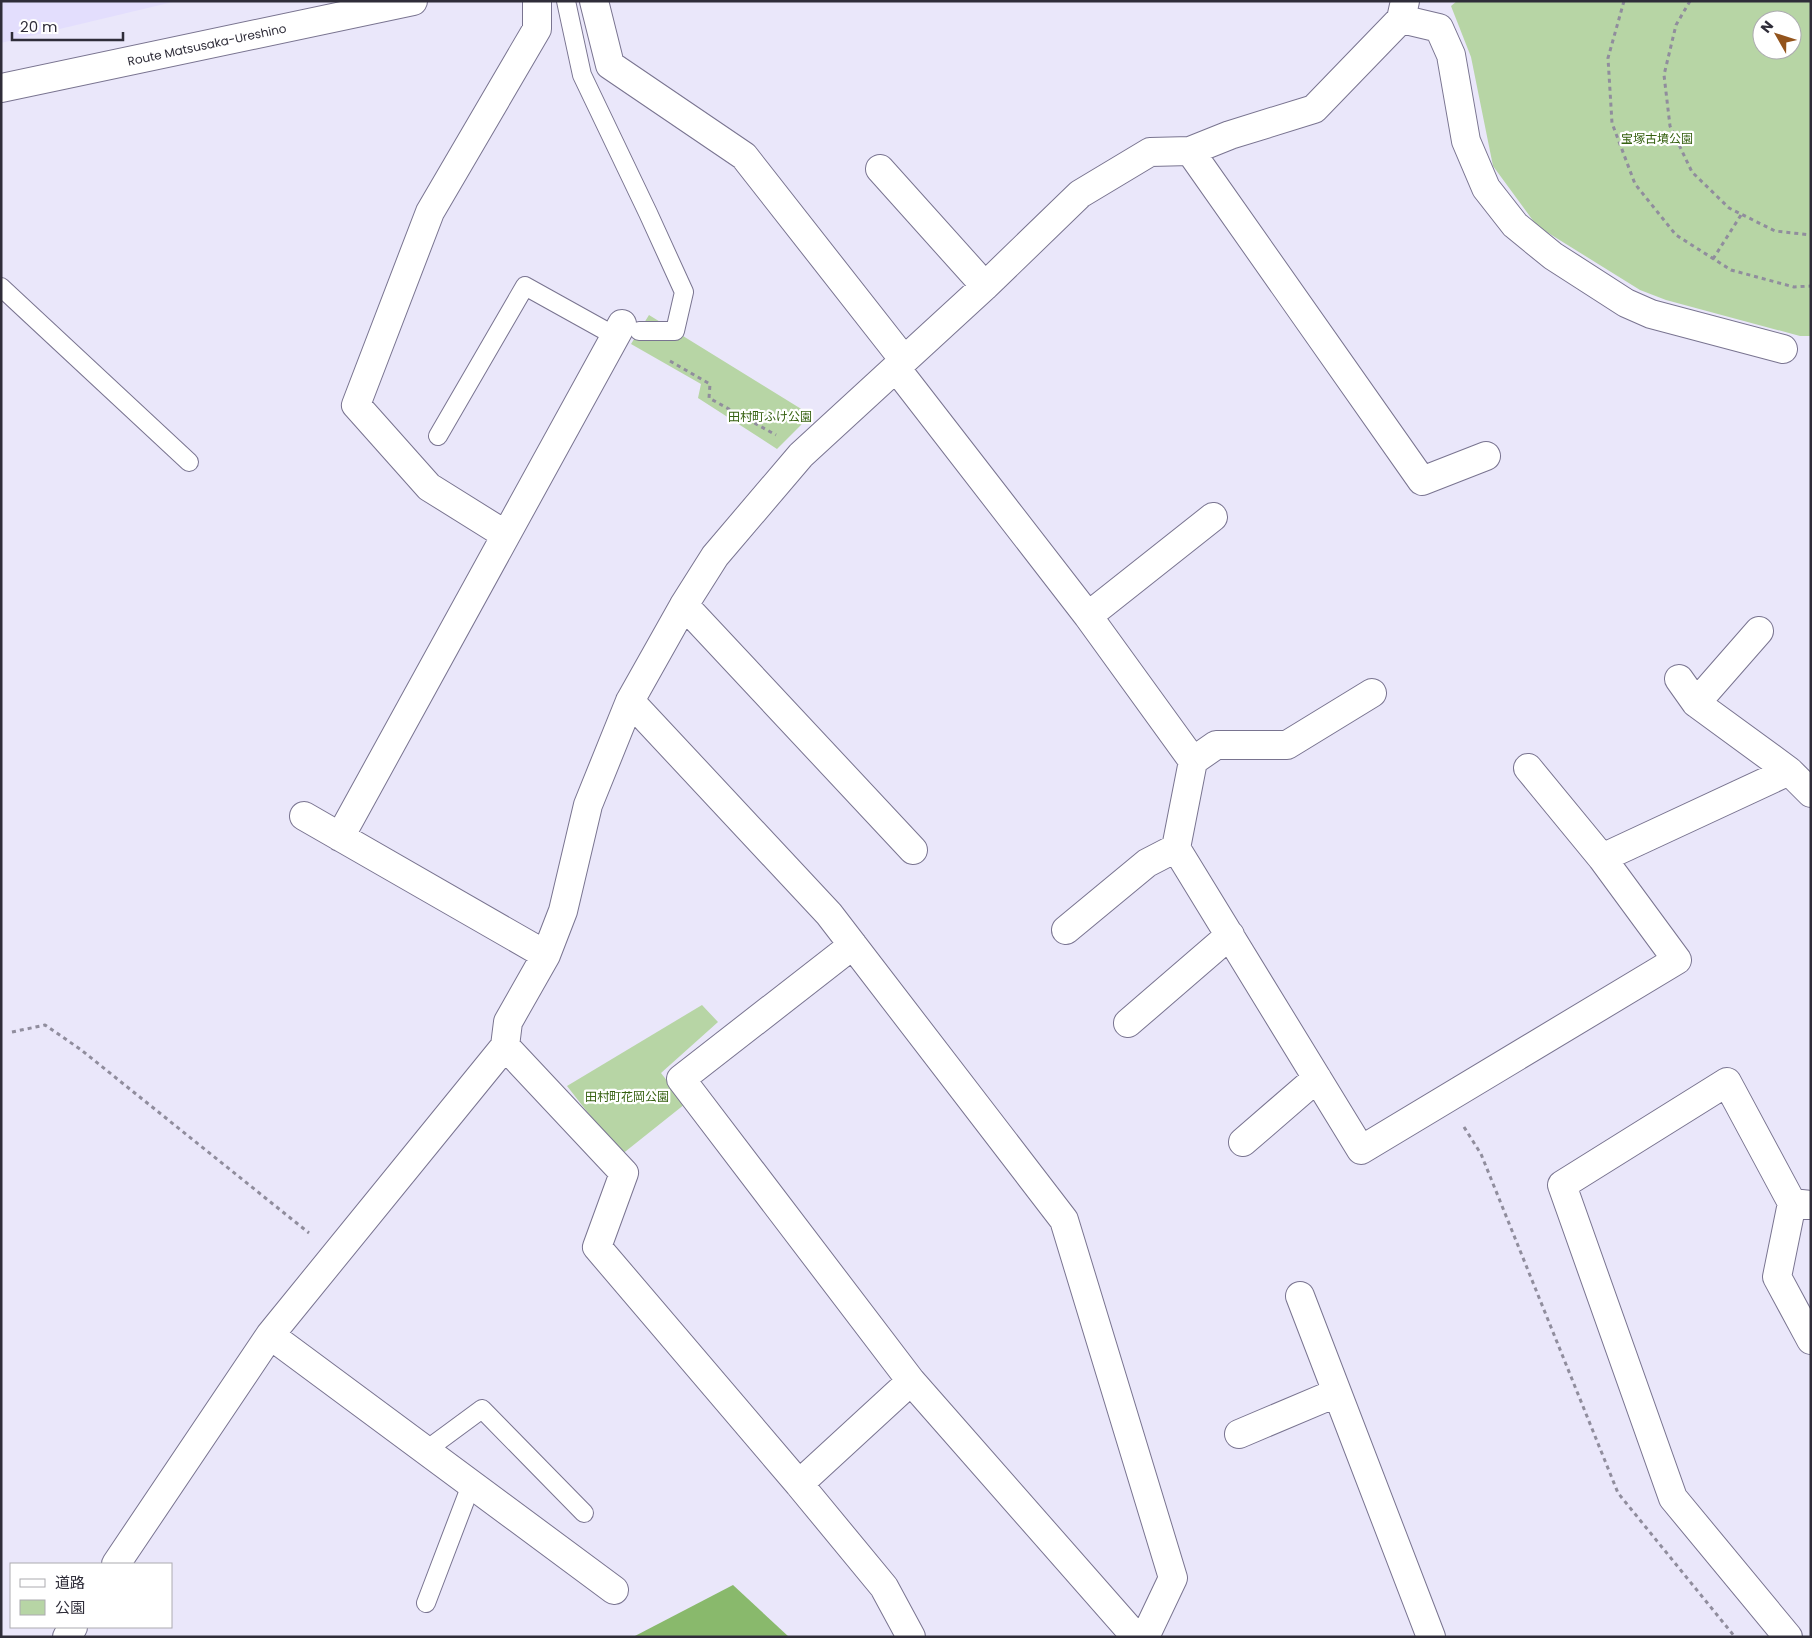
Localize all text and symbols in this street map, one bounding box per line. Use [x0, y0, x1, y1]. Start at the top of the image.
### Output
scale bar [12, 10, 124, 42]
north arrow [1752, 10, 1802, 60]
text: 20 m [20, 16, 58, 37]
text: N [1756, 16, 1778, 37]
street label: Route Matsusaka-Ureshino [126, 19, 288, 70]
park label: 宝塚古墳公園 [1621, 130, 1693, 147]
park label: 田村町ふけ公園 [728, 408, 812, 425]
park label: 田村町花岡公園 [585, 1088, 669, 1105]
legend [10, 1563, 172, 1628]
text: 道路 [55, 1572, 85, 1593]
text: 公園 [55, 1597, 85, 1618]

